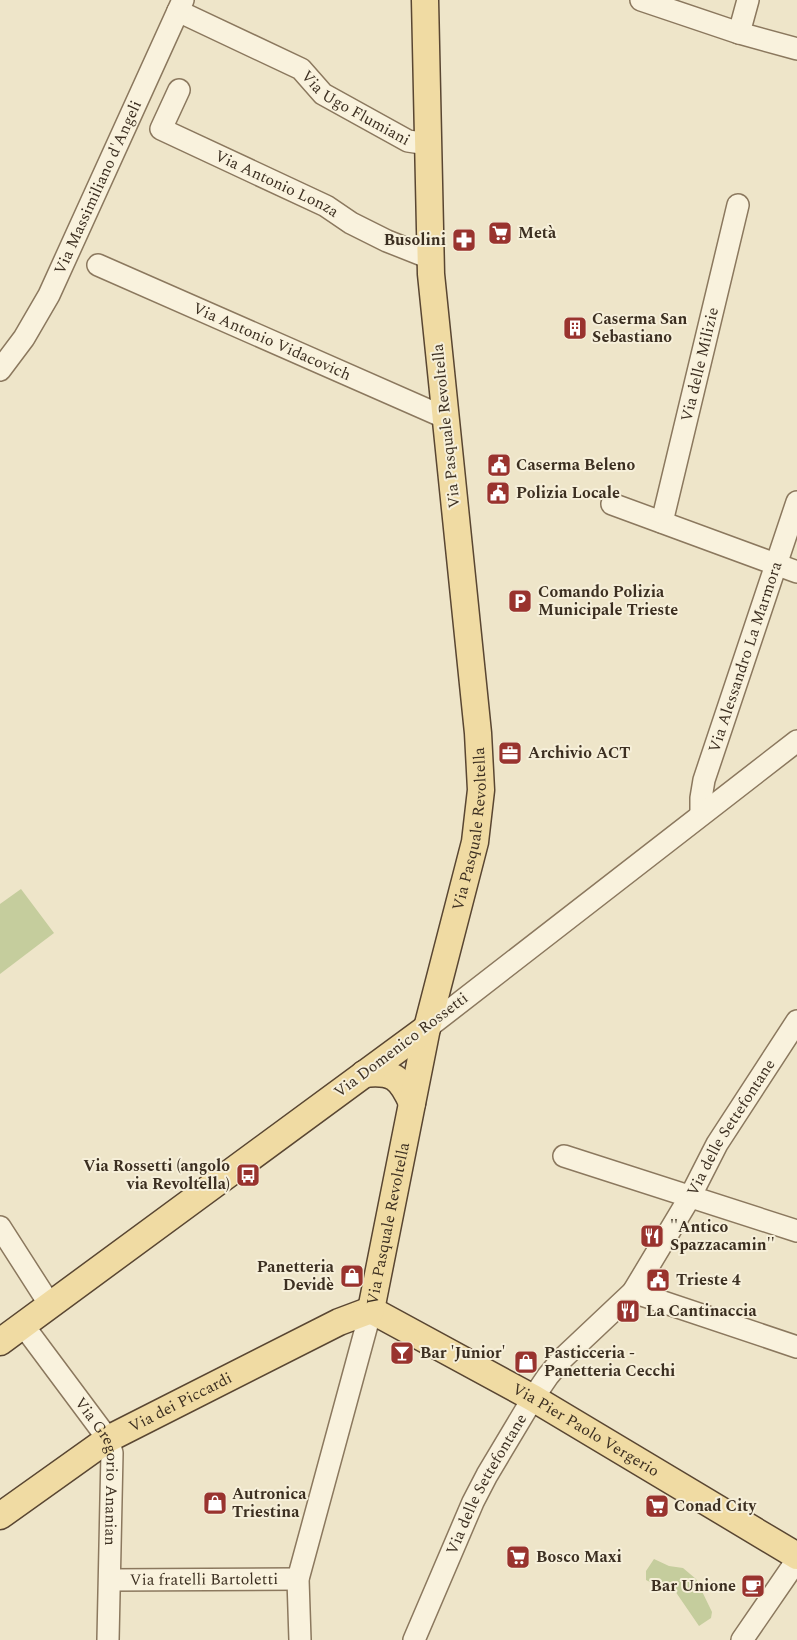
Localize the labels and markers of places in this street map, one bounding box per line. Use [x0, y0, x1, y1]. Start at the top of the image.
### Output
supermarket icon: Metà [487, 220, 513, 246]
place label: Metà [518, 221, 557, 245]
pharmacy icon: Busolini [451, 227, 477, 253]
place label: Busolini [384, 228, 446, 252]
place label: Caserma San Sebastiano [592, 307, 687, 349]
building icon: Caserma San Sebastiano [562, 315, 588, 341]
public building icon: Caserma Beleno [486, 452, 512, 478]
place label: Caserma Beleno [516, 453, 635, 477]
public building icon: Polizia Locale [485, 480, 511, 506]
place label: Polizia Locale [516, 481, 620, 505]
place label: Comando Polizia Municipale Trieste [538, 580, 678, 622]
parking icon: Comando Polizia Municipale Trieste [507, 588, 533, 614]
office icon: Archivio ACT [497, 740, 523, 766]
place label: Archivio ACT [528, 741, 630, 765]
place label: Via Rossetti (angolo via Revoltella) [83, 1154, 230, 1196]
bus stop icon: Via Rossetti (angolo via Revoltella) [235, 1162, 261, 1188]
place label: ''Antico Spazzacamin'' [670, 1215, 775, 1257]
restaurant icon: ''Antico Spazzacamin'' [639, 1223, 665, 1249]
place label: Panetteria Devidè [257, 1255, 335, 1297]
shop icon: Panetteria Devidè [339, 1263, 365, 1289]
public building icon: Trieste 4 [645, 1267, 671, 1293]
place label: Trieste 4 [676, 1268, 741, 1292]
restaurant icon: La Cantinaccia [615, 1298, 641, 1324]
place label: La Cantinaccia [646, 1299, 757, 1323]
bar icon: Bar 'Junior' [389, 1340, 415, 1366]
place label: Bar 'Junior' [420, 1341, 505, 1365]
place label: Pasticceria - Panetteria Cecchi [544, 1341, 675, 1383]
shop icon: Pasticceria - Panetteria Cecchi [513, 1349, 539, 1375]
place label: Autronica Triestina [232, 1482, 307, 1524]
shop icon: Autronica Triestina [202, 1490, 228, 1516]
supermarket icon: Conad City [644, 1493, 670, 1519]
place label: Conad City [674, 1494, 757, 1518]
supermarket icon: Bosco Maxi [505, 1544, 531, 1570]
place label: Bosco Maxi [536, 1545, 622, 1569]
cafe icon: Bar Unione [740, 1573, 766, 1599]
place label: Bar Unione [650, 1574, 736, 1598]

